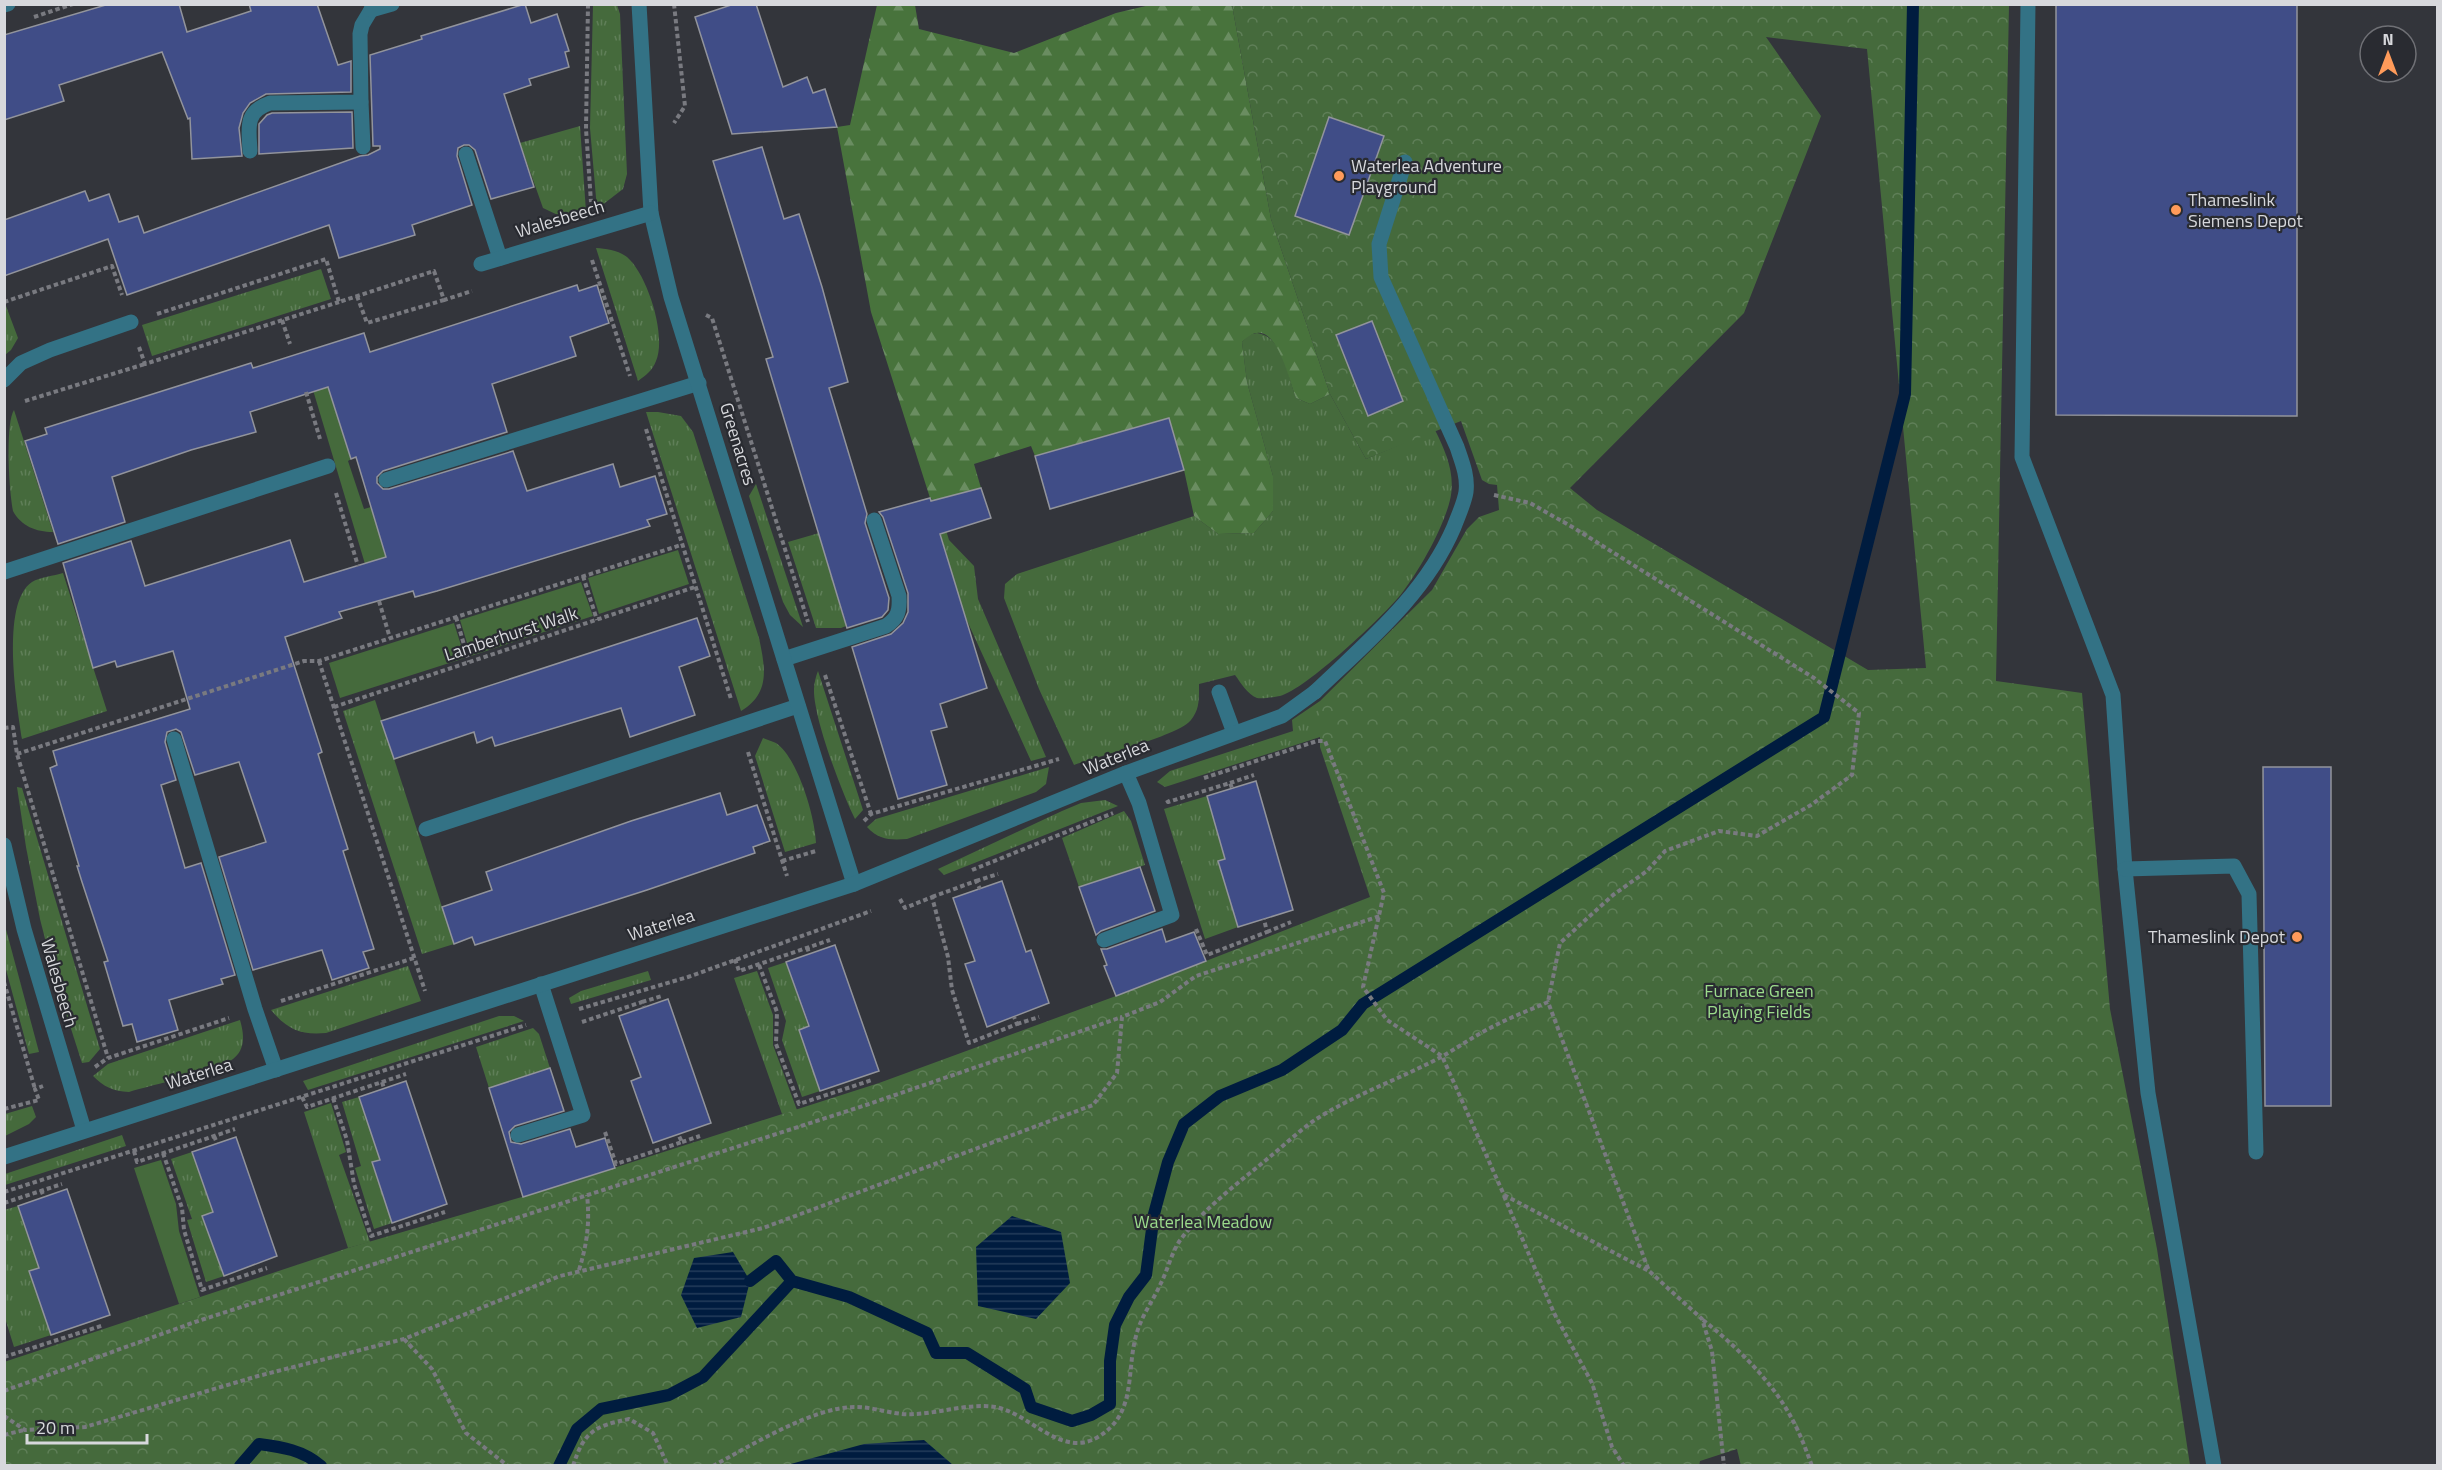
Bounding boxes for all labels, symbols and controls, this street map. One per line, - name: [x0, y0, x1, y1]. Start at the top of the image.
- north arrow: [2358, 24, 2418, 84]
- text: N: [2382, 27, 2394, 51]
- place label: Waterlea Adventure Playground: [1351, 152, 1502, 200]
- marker: Waterlea Adventure Playground: [1332, 169, 1346, 183]
- place label: Thameslink Siemens Depot: [2188, 186, 2304, 234]
- street label: Walesbeech: [512, 192, 608, 245]
- marker: Thameslink Siemens Depot: [2169, 203, 2183, 217]
- street label: Greenacres: [713, 399, 764, 489]
- street label: Lamberhurst Walk: [441, 599, 581, 668]
- street label: Waterlea: [1079, 731, 1153, 782]
- street label: Waterlea: [624, 901, 698, 948]
- place label: Thameslink Depot: [2148, 923, 2286, 950]
- marker: Thameslink Depot: [2290, 930, 2304, 944]
- street label: Walesbeech: [34, 935, 85, 1031]
- park label: Furnace Green Playing Fields: [1704, 977, 1814, 1025]
- street label: Waterlea: [162, 1051, 236, 1096]
- park label: Waterlea Meadow: [1134, 1208, 1272, 1235]
- scale bar: [27, 1407, 147, 1445]
- text: 20 m: [36, 1414, 75, 1441]

